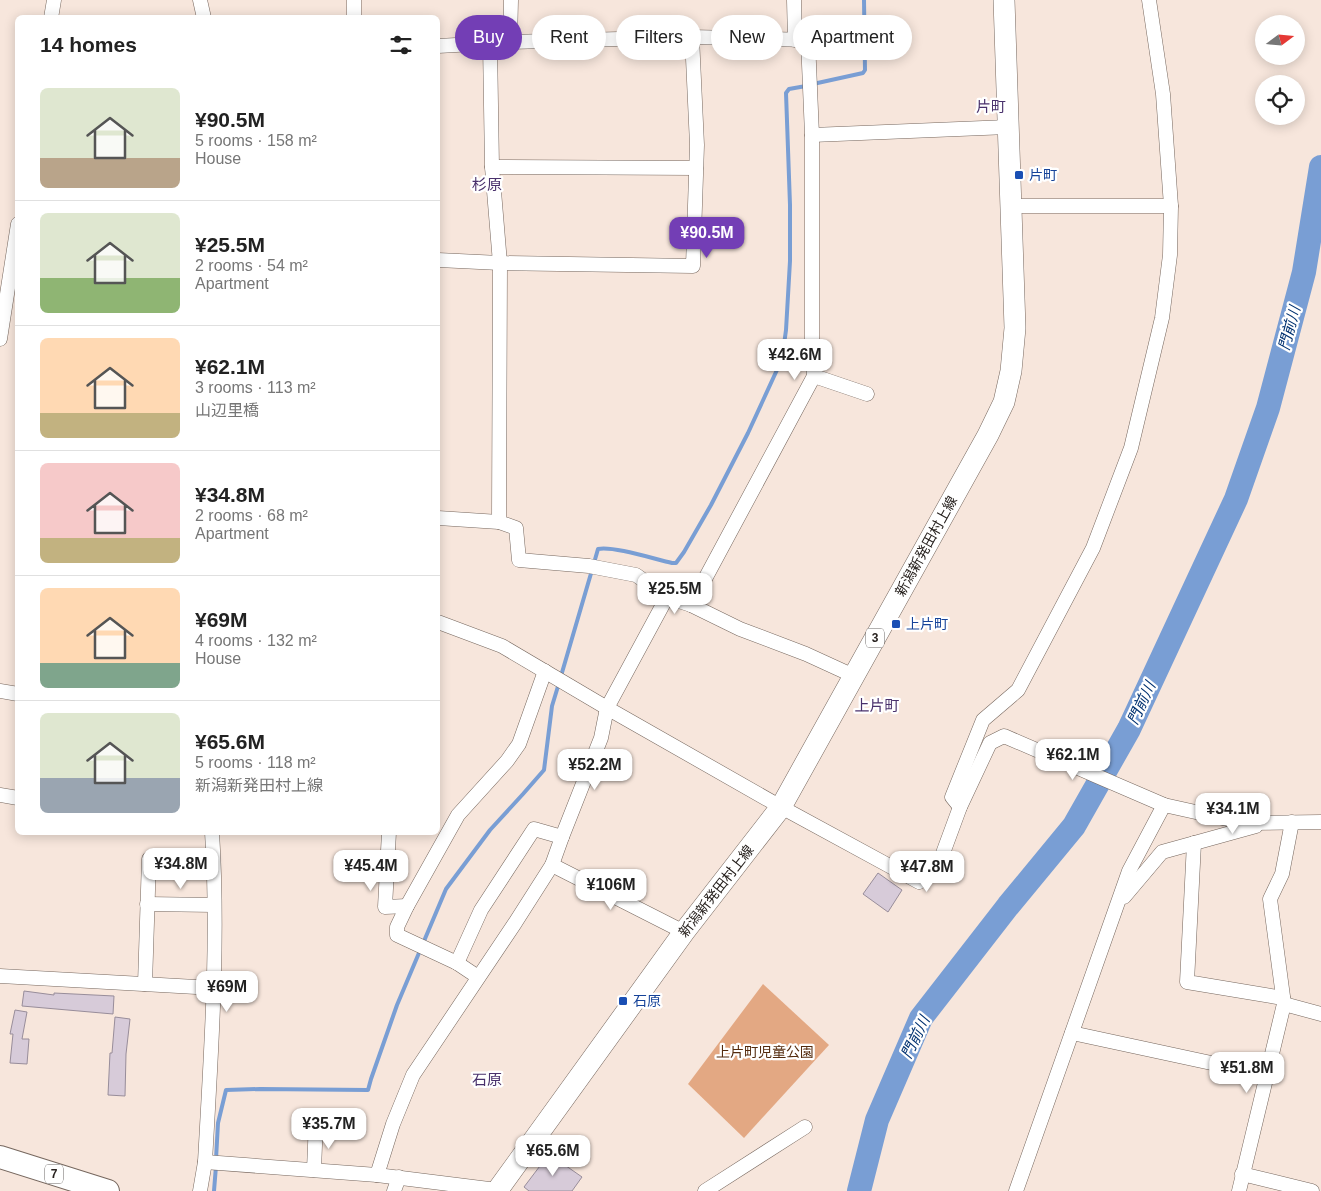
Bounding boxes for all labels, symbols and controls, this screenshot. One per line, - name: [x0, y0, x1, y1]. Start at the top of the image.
- chip: Buy: [455, 15, 522, 60]
- chip: Rent: [532, 15, 606, 60]
- chip: Filters: [616, 15, 701, 60]
- chip: New: [711, 15, 783, 60]
- chip: Apartment: [793, 15, 912, 60]
- north arrow: [1255, 15, 1305, 65]
- map controls: [1255, 15, 1305, 125]
- icon: filters: [387, 31, 415, 59]
- text: 14 homes: [40, 33, 137, 56]
- button: locate: [1255, 75, 1305, 125]
- district label: 片町: [976, 98, 1006, 115]
- icon: home: [80, 108, 140, 168]
- text: ¥90.5M: [195, 108, 265, 131]
- text: 5 rooms · 158 m²: [195, 132, 317, 149]
- text: House: [195, 150, 241, 167]
- place label: 片町: [1029, 167, 1057, 183]
- marker: 片町: [1013, 169, 1025, 181]
- district label: 杉原: [472, 176, 502, 193]
- pin: ¥90.5M: [666, 216, 748, 259]
- text: ¥90.5M: [680, 224, 734, 241]
- icon: home: [80, 233, 140, 293]
- text: ¥25.5M: [195, 233, 265, 256]
- text: 2 rooms · 54 m²: [195, 257, 308, 274]
- text: Apartment: [195, 275, 269, 292]
- water label: 門前川: [1275, 302, 1304, 352]
- pin: ¥42.6M: [754, 338, 836, 381]
- text: ¥42.6M: [768, 346, 822, 363]
- text: ¥62.1M: [195, 355, 265, 378]
- icon: home: [80, 358, 140, 418]
- text: 3 rooms · 113 m²: [195, 379, 316, 396]
- text: 山辺里橋: [195, 402, 259, 419]
- icon: home: [80, 483, 140, 543]
- text: ¥34.8M: [195, 483, 265, 506]
- street label: 新潟新発田村上線: [892, 493, 960, 599]
- text: 2 rooms · 68 m²: [195, 507, 308, 524]
- text: Apartment: [195, 525, 269, 542]
- pin: ¥25.5M: [634, 572, 716, 615]
- text: ¥25.5M: [648, 580, 702, 597]
- icon: home: [80, 608, 140, 668]
- text: ¥69M: [195, 608, 248, 631]
- place label: 上片町: [906, 616, 948, 632]
- marker: 上片町: [890, 618, 902, 630]
- road number: 3: [866, 628, 884, 648]
- text: 4 rooms · 132 m²: [195, 632, 317, 649]
- text: House: [195, 650, 241, 667]
- water label: 門前川: [1124, 677, 1159, 727]
- district label: 上片町: [854, 697, 900, 714]
- text: ¥65.6M: [195, 730, 265, 753]
- icon: home: [80, 733, 140, 793]
- pin: ¥62.1M: [1032, 738, 1114, 781]
- text: ¥62.1M: [1046, 746, 1100, 763]
- pin: ¥52.2M: [554, 748, 636, 791]
- text: 5 rooms · 118 m²: [195, 754, 316, 771]
- text: ¥52.2M: [568, 756, 622, 773]
- text: 新潟新発田村上線: [195, 777, 323, 794]
- pin: ¥34.1M: [1192, 792, 1274, 835]
- text: ¥34.1M: [1206, 800, 1260, 817]
- street label: 新潟新発田村上線: [675, 842, 757, 940]
- pin: ¥34.8M: [140, 848, 222, 890]
- pin: ¥45.4M: [330, 850, 412, 892]
- pin: ¥47.8M: [886, 850, 968, 893]
- text: ¥34.8M: [154, 855, 208, 872]
- text: ¥45.4M: [344, 857, 398, 874]
- text: ¥47.8M: [900, 858, 954, 875]
- pin: ¥106M: [576, 868, 646, 911]
- text: ¥106M: [587, 876, 635, 893]
- pin: ¥69M: [197, 970, 257, 1013]
- text: ¥69M: [207, 978, 247, 995]
- place label: 石原: [633, 993, 661, 1009]
- marker: 石原: [617, 995, 629, 1007]
- water label: 門前川: [897, 1011, 933, 1061]
- park label: 上片町児童公園: [716, 1044, 814, 1060]
- pin: ¥51.8M: [1206, 1052, 1288, 1094]
- text: ¥51.8M: [1220, 1059, 1274, 1076]
- district label: 石原: [472, 1071, 502, 1088]
- pin: ¥35.7M: [288, 1108, 370, 1150]
- text: ¥35.7M: [302, 1115, 356, 1132]
- pin: ¥65.6M: [512, 1134, 594, 1177]
- text: ¥65.6M: [526, 1142, 580, 1159]
- road number: 7: [45, 1164, 63, 1184]

